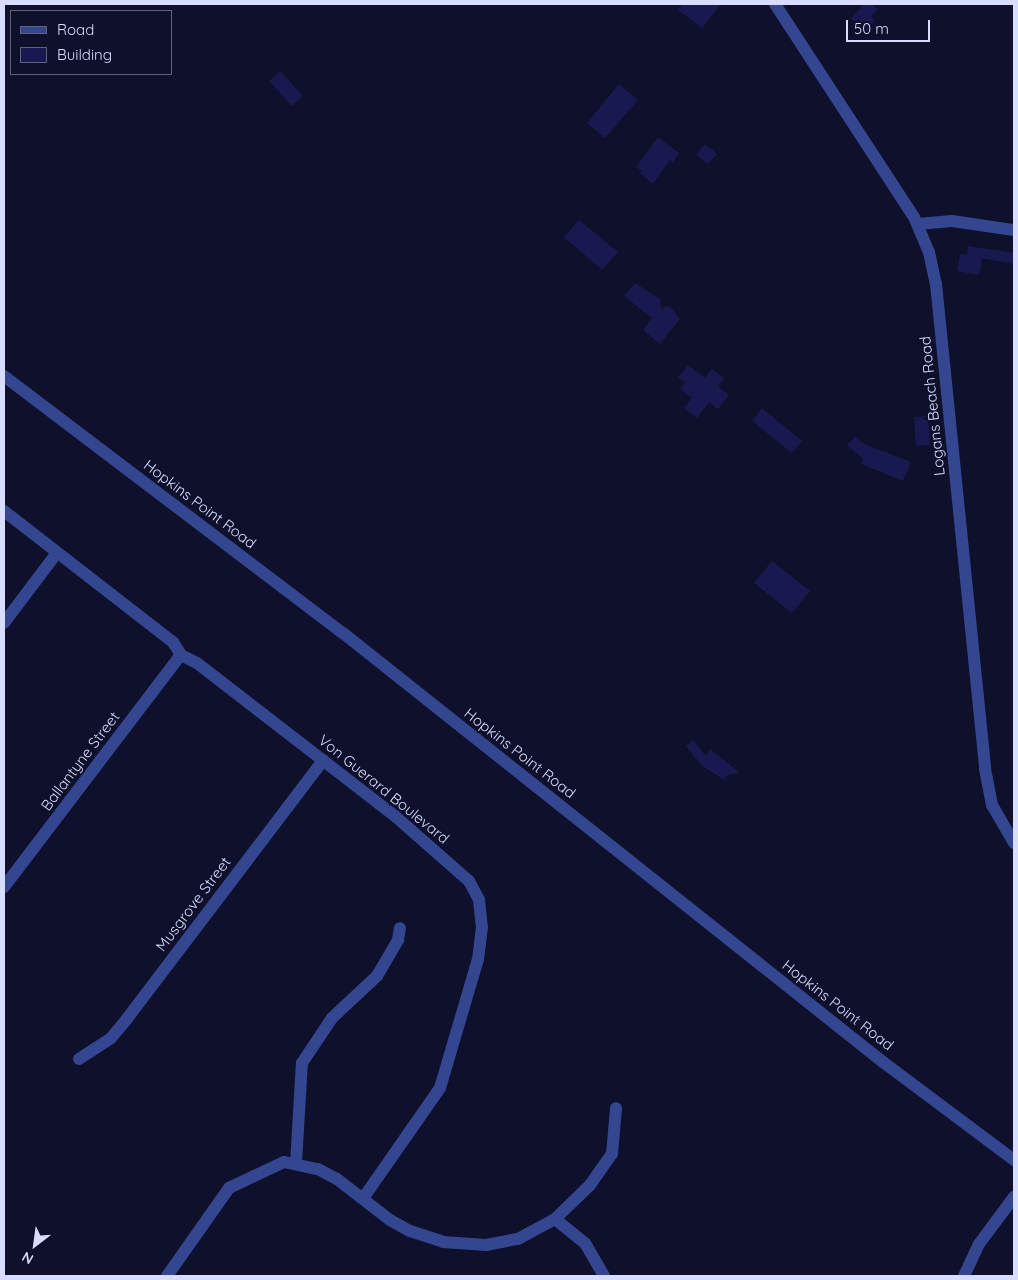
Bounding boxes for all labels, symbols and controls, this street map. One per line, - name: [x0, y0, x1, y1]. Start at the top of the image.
- legend: [10, 10, 172, 75]
- scale bar: [848, 10, 932, 42]
- text: 50 m: [854, 19, 889, 38]
- text: Road: [57, 20, 94, 39]
- text: Building: [57, 45, 112, 64]
- street label: Logans Beach Road: [916, 335, 948, 477]
- street label: Hopkins Point Road: [140, 456, 260, 552]
- street label: Hopkins Point Road: [461, 704, 579, 802]
- street label: Ballantyne Street: [37, 708, 123, 814]
- street label: Von Guerard Boulevard: [315, 731, 453, 847]
- street label: Musgrove Street: [152, 853, 234, 955]
- street label: Hopkins Point Road: [779, 956, 897, 1054]
- north arrow: [10, 1220, 60, 1270]
- text: N: [19, 1248, 36, 1268]

